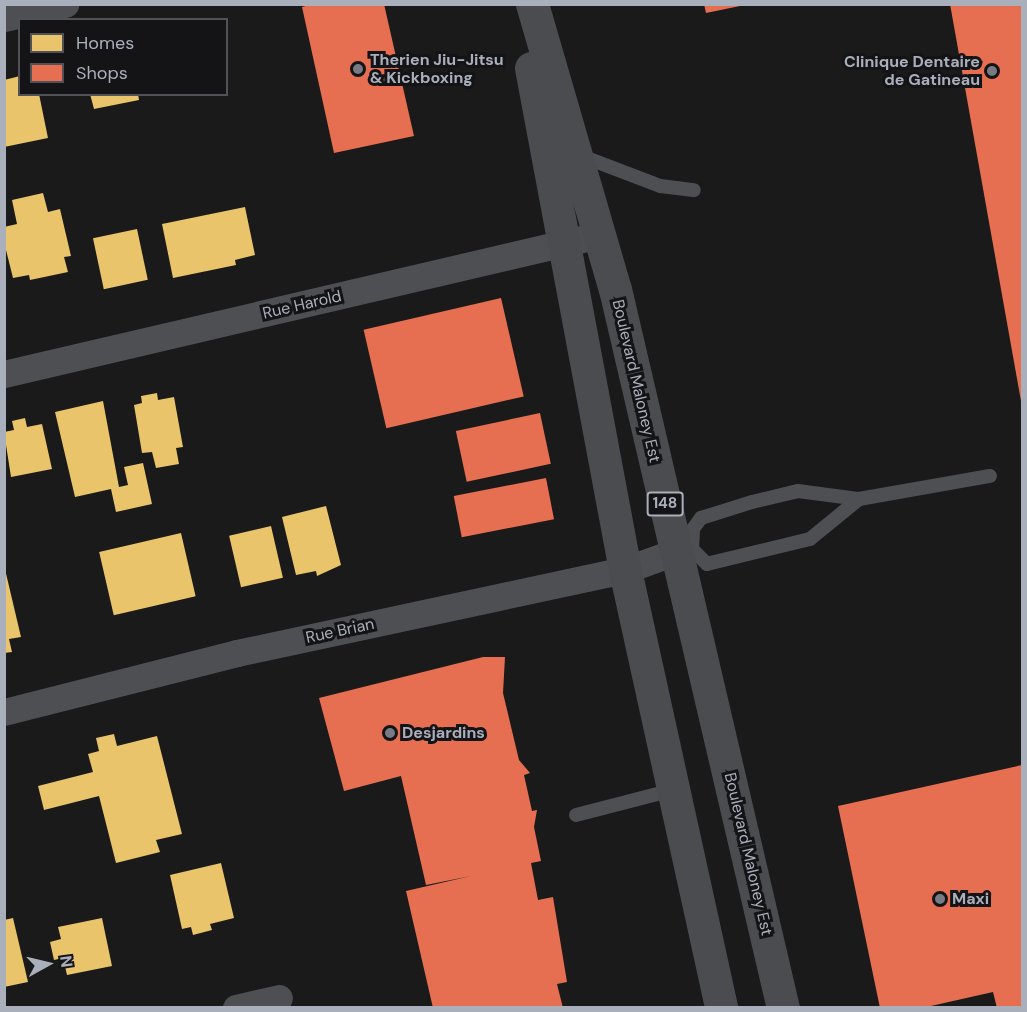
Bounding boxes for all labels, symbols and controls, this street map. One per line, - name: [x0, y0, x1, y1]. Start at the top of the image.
- legend: [18, 18, 228, 96]
- text: Homes: [76, 31, 134, 55]
- place label: Therien Jiu-Jitsu & Kickboxing: [370, 50, 504, 88]
- place label: Clinique Dentaire de Gatineau: [844, 52, 980, 90]
- text: Shops: [76, 61, 128, 85]
- marker: Therien Jiu-Jitsu & Kickboxing: [351, 62, 365, 76]
- marker: Clinique Dentaire de Gatineau: [985, 64, 999, 78]
- street label: Rue Harold: [261, 287, 343, 323]
- street label: Boulevard Maloney Est: [608, 298, 664, 464]
- road number: 148: [646, 492, 684, 516]
- street label: Rue Brian: [304, 614, 376, 648]
- place label: Desjardins: [402, 723, 485, 743]
- marker: Desjardins: [383, 726, 397, 740]
- street label: Boulevard Maloney Est: [720, 771, 776, 937]
- place label: Maxi: [952, 889, 989, 909]
- marker: Maxi: [933, 892, 947, 906]
- north arrow: [18, 934, 78, 994]
- text: N: [55, 954, 78, 969]

